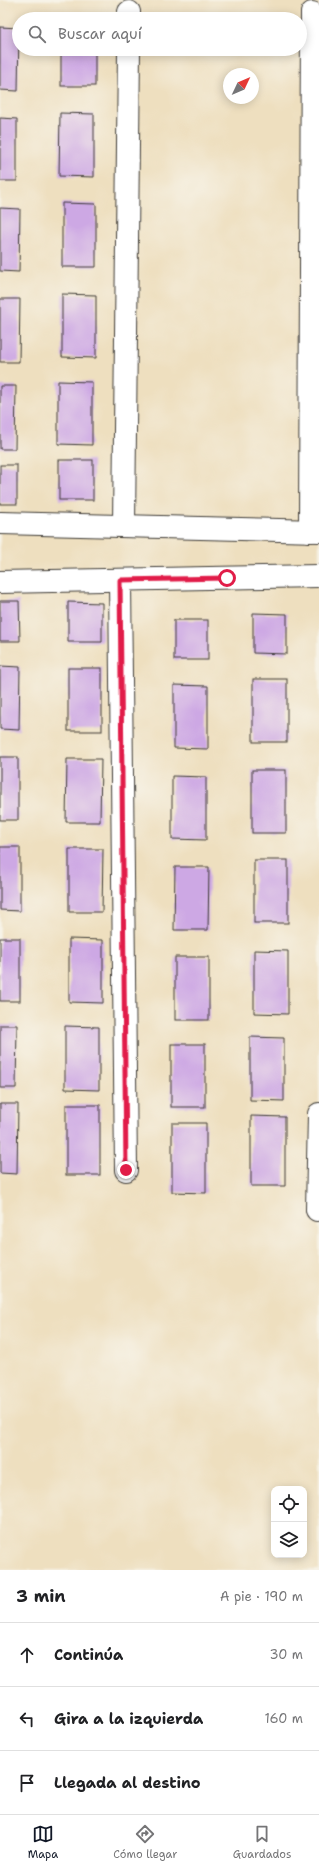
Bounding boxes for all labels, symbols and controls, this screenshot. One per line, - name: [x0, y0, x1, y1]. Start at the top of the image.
- search box: [12, 12, 307, 56]
- icon: search: [26, 23, 48, 45]
- text: Buscar aquí: [58, 24, 142, 44]
- north arrow: [223, 68, 259, 104]
- route start: [218, 569, 236, 587]
- route end: [117, 1161, 135, 1179]
- map controls: [271, 1486, 307, 1558]
- button: locate: [271, 1486, 307, 1522]
- button: layers: [271, 1522, 307, 1558]
- text: 3 min: [16, 1585, 66, 1607]
- text: A pie · 190 m: [220, 1588, 303, 1605]
- icon: ahead: [16, 1644, 38, 1666]
- text: Continúa: [54, 1645, 123, 1665]
- text: 30 m: [269, 1646, 303, 1663]
- icon: left: [16, 1708, 38, 1730]
- text: Gira a la izquierda: [54, 1709, 203, 1729]
- text: 160 m: [265, 1710, 303, 1727]
- icon: arrive: [16, 1772, 38, 1794]
- text: Llegada al destino: [54, 1773, 201, 1793]
- tab: Mapa: [28, 1823, 58, 1862]
- tab: Cómo llegar: [113, 1823, 177, 1862]
- tab: Guardados: [233, 1823, 291, 1862]

